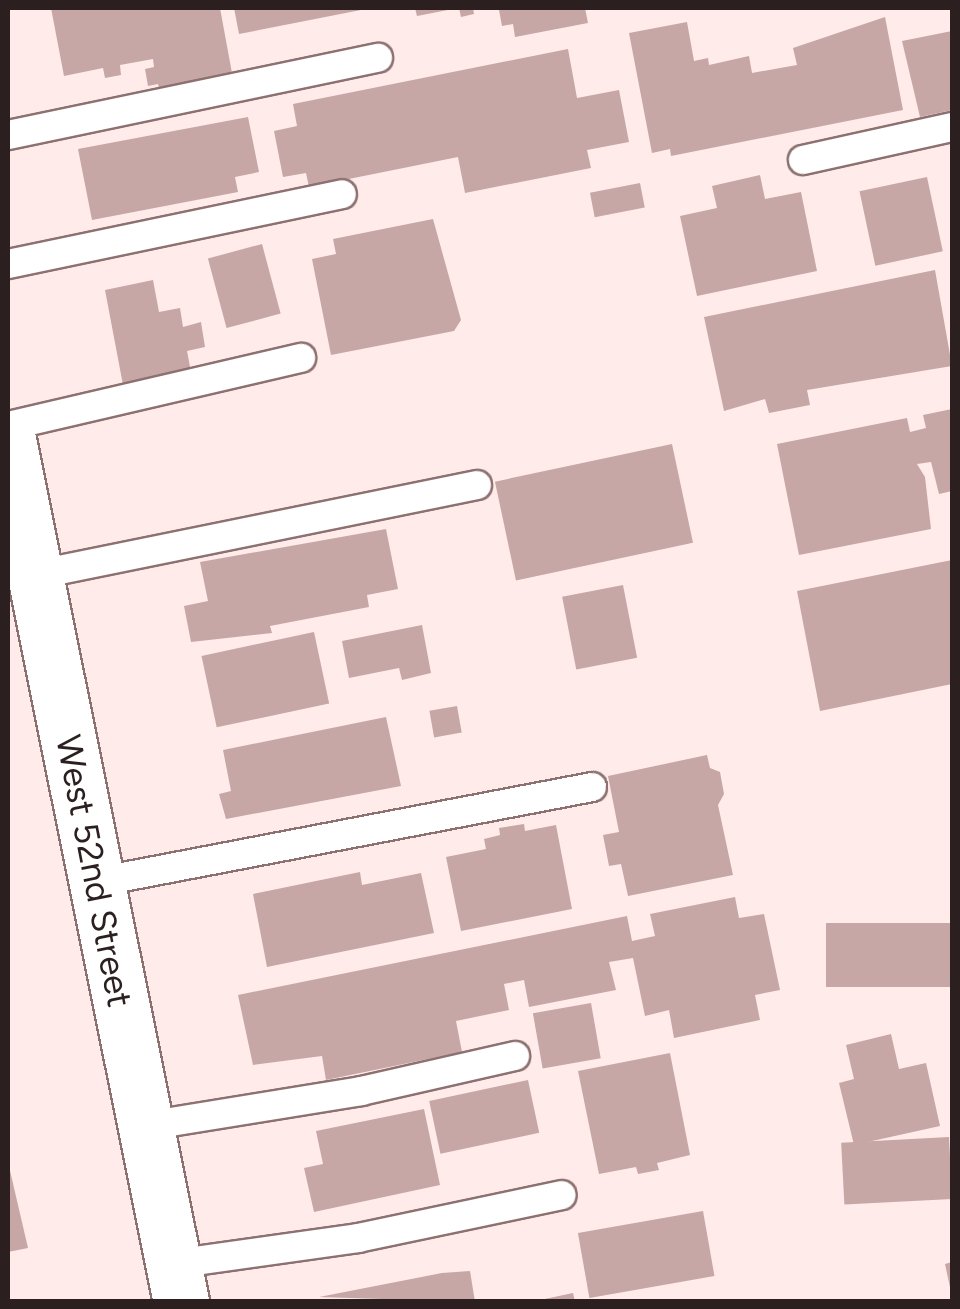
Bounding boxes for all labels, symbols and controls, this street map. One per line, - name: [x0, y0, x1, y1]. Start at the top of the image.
- street label: West 52nd Street: [47, 732, 141, 1010]

